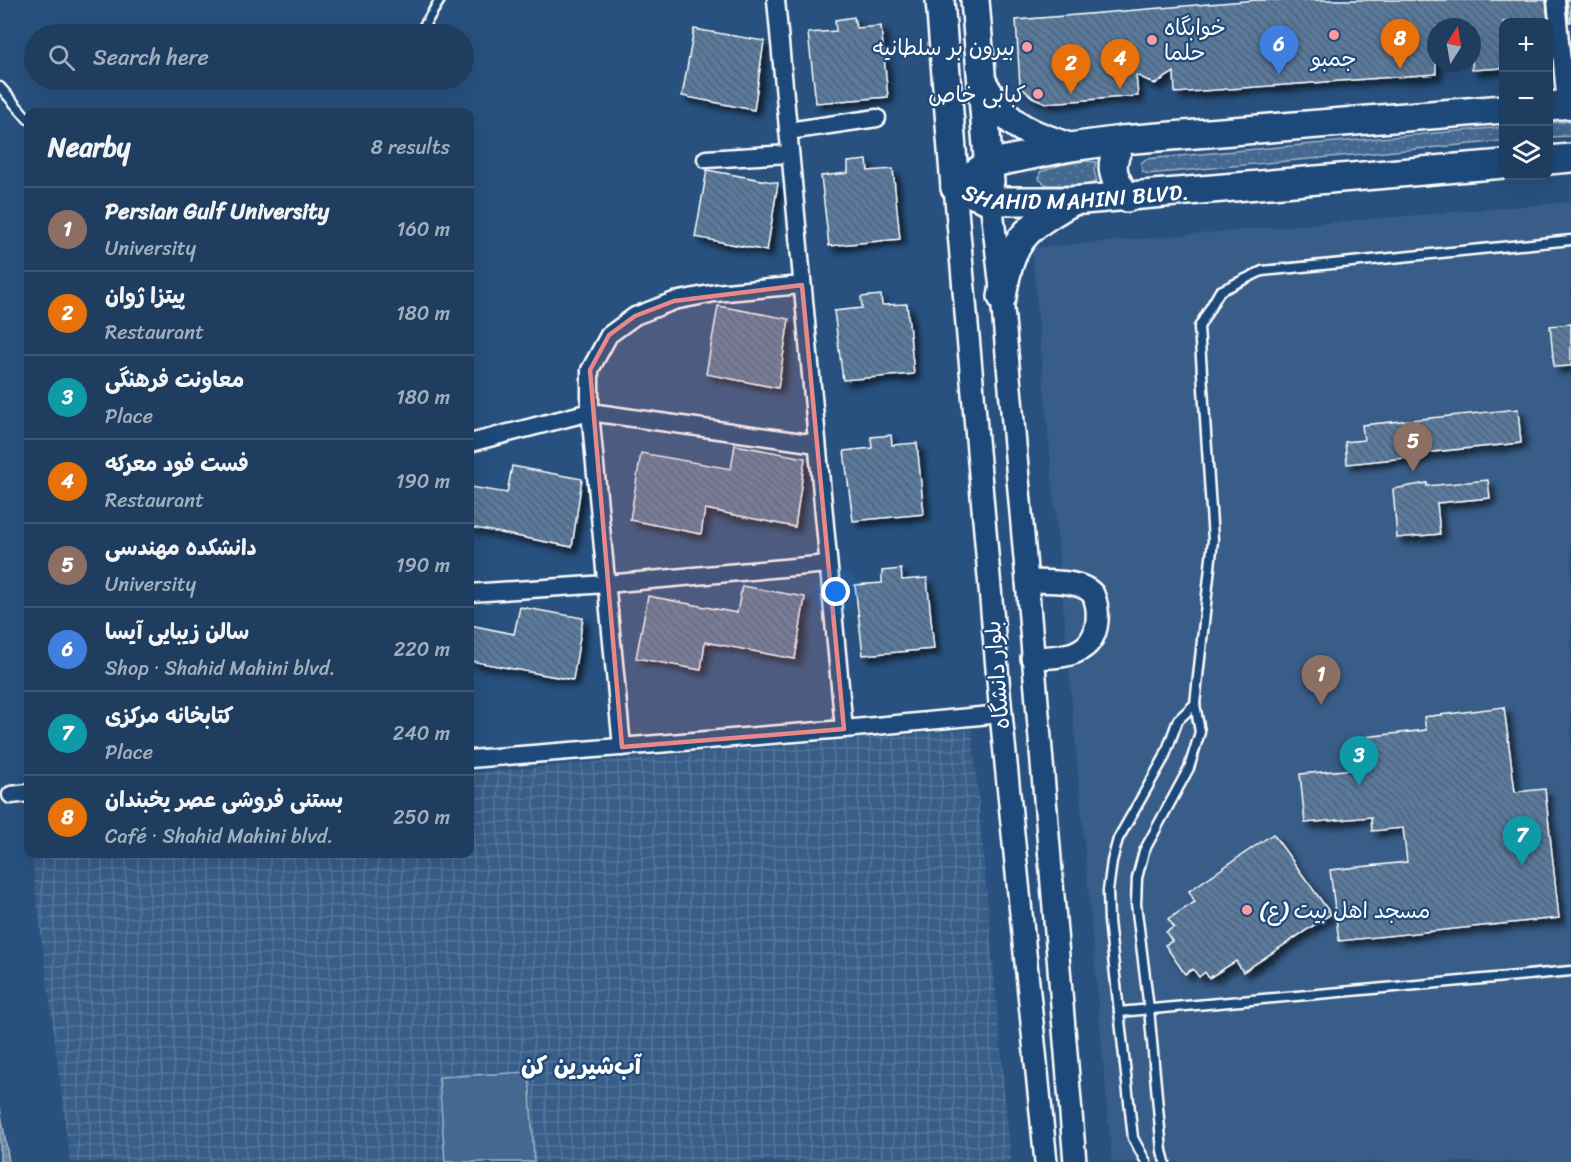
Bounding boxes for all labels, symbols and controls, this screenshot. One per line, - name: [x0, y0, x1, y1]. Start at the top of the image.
- place label: خوابگاه حلما: [1164, 8, 1226, 72]
- north arrow: [1427, 18, 1481, 72]
- map controls: [1499, 18, 1553, 180]
- button: +: [1499, 18, 1553, 72]
- pin: 8: [1380, 20, 1420, 69]
- search box: [24, 24, 474, 90]
- pin: 6: [1260, 26, 1298, 75]
- place label: بیرون بر سلطانیه: [873, 28, 1015, 67]
- marker: جمبو: [1327, 28, 1341, 42]
- marker: خوابگاه حلما: [1145, 33, 1159, 47]
- text: Search here: [93, 38, 209, 77]
- place label: جمبو: [1309, 39, 1357, 78]
- marker: بیرون بر سلطانیه: [1020, 40, 1034, 54]
- pin: 4: [1100, 40, 1140, 89]
- icon: search: [45, 41, 78, 74]
- pin: 2: [1052, 44, 1090, 94]
- button: −: [1499, 72, 1553, 126]
- place label: کبابی خاص: [928, 75, 1026, 114]
- marker: کبابی خاص: [1031, 87, 1045, 101]
- text: Nearby: [48, 124, 130, 170]
- button: layers: [1499, 126, 1553, 180]
- text: 8 results: [371, 130, 450, 165]
- street label: SHAHID MAHINI BLVD.: [957, 172, 1190, 221]
- text: Persian Gulf University: [105, 192, 329, 231]
- text: 1: [63, 212, 72, 247]
- text: 160 m: [397, 212, 450, 247]
- text: University: [105, 231, 196, 266]
- text: پیتزا ژوان: [105, 276, 185, 315]
- text: 2: [62, 296, 73, 331]
- text: 180 m: [396, 296, 450, 331]
- text: Restaurant: [105, 315, 204, 350]
- text: معاونت فرهنگی: [105, 360, 244, 399]
- text: 3: [62, 380, 73, 415]
- text: 180 m: [396, 380, 450, 415]
- text: Place: [105, 399, 153, 434]
- pin: 5: [1394, 422, 1432, 472]
- text: فست فود معرکه: [105, 444, 249, 483]
- text: 4: [61, 464, 74, 499]
- text: 190 m: [396, 464, 450, 499]
- text: Restaurant: [105, 483, 204, 518]
- text: دانشکده مهندسی: [105, 528, 257, 567]
- text: 5: [61, 548, 74, 583]
- text: 190 m: [396, 548, 450, 583]
- text: University: [105, 567, 196, 602]
- your location: [821, 577, 850, 606]
- text: سالن زیبایی آیسا: [105, 612, 249, 651]
- street label: بلوار دانشگاه: [973, 619, 1021, 731]
- text: 6: [62, 632, 73, 667]
- text: 220 m: [394, 632, 450, 667]
- text: Shop · Shahid Mahini blvd.: [105, 651, 335, 686]
- pin: 1: [1302, 656, 1340, 705]
- text: کتابخانه مرکزی: [105, 696, 234, 735]
- text: 7: [62, 716, 73, 751]
- text: 240 m: [393, 716, 450, 751]
- text: Place: [105, 735, 153, 770]
- pin: 3: [1340, 736, 1378, 786]
- text: بستنی فروشی عصر یخبندان: [105, 780, 343, 819]
- text: 8: [61, 800, 74, 835]
- text: 250 m: [393, 800, 450, 835]
- pin: 7: [1502, 816, 1541, 866]
- text: Café · Shahid Mahini blvd.: [105, 819, 333, 854]
- place label: مسجد اهل بیت (ع): [1259, 891, 1430, 930]
- marker: مسجد اهل بیت (ع): [1240, 903, 1254, 917]
- district label: آب‌شیرین کن: [521, 1045, 643, 1087]

